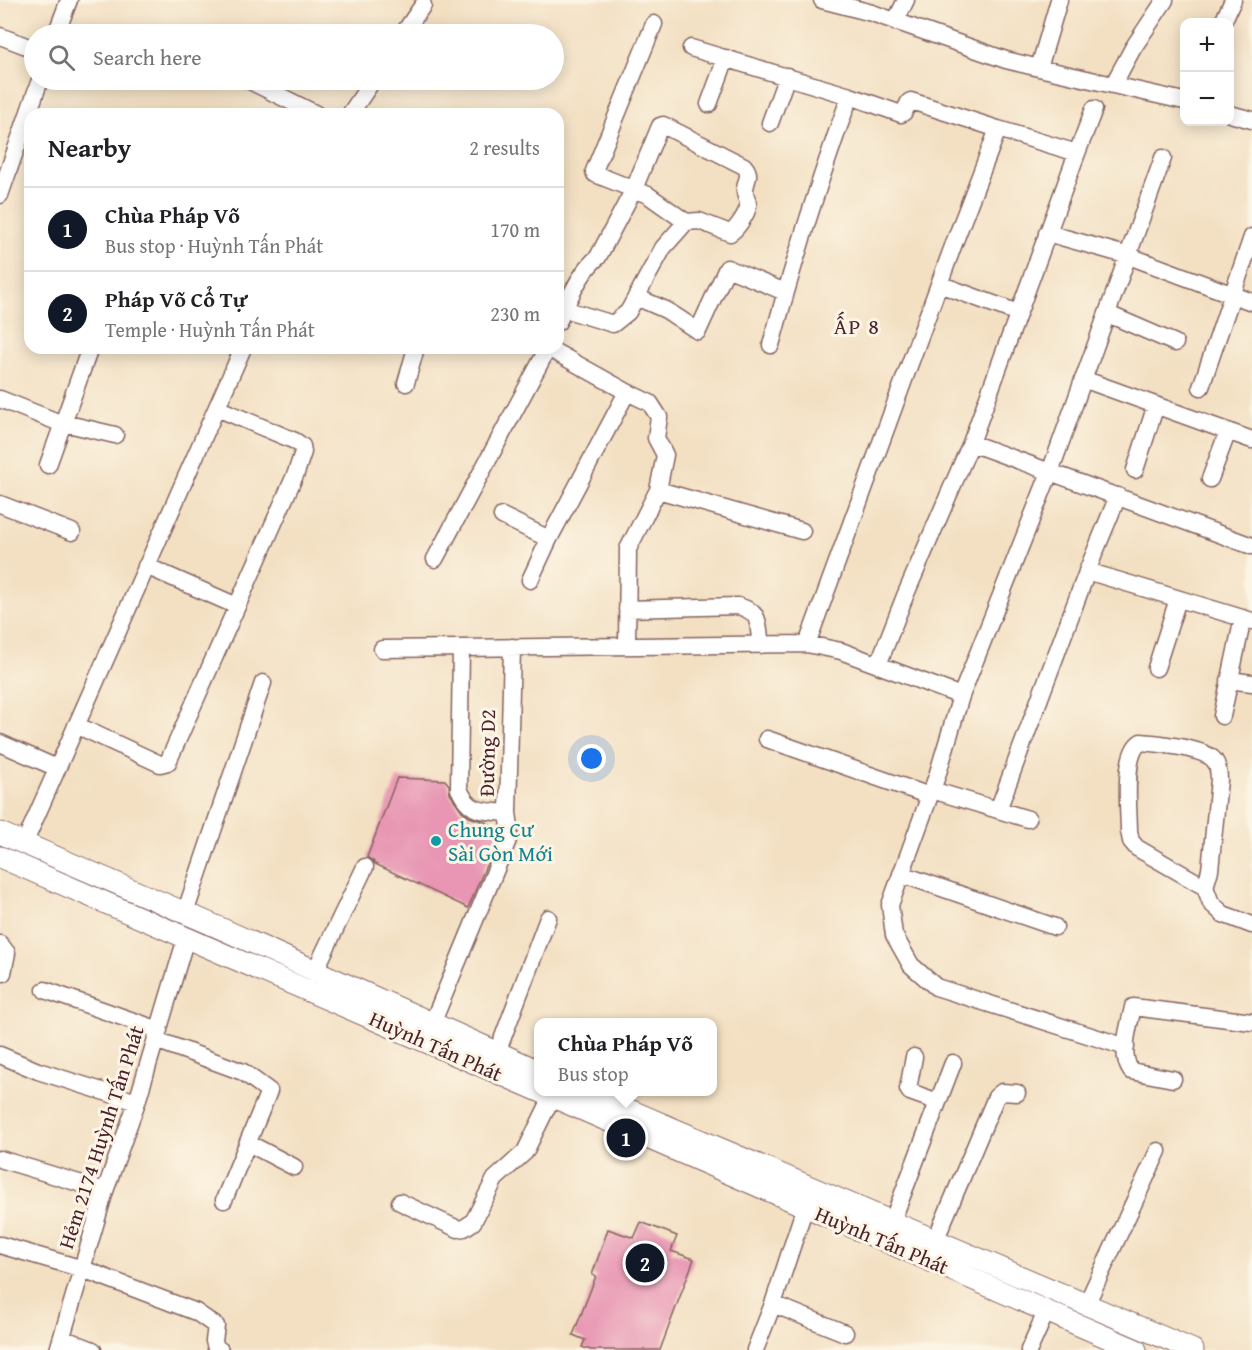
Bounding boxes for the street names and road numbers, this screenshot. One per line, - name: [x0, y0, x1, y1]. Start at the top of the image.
- street label: Đường D2: [471, 709, 503, 797]
- street label: Huỳnh Tấn Phát: [365, 1003, 508, 1089]
- street label: Hẻm 2174 Huỳnh Tấn Phát: [50, 1021, 152, 1253]
- street label: Huỳnh Tấn Phát: [810, 1198, 954, 1282]

